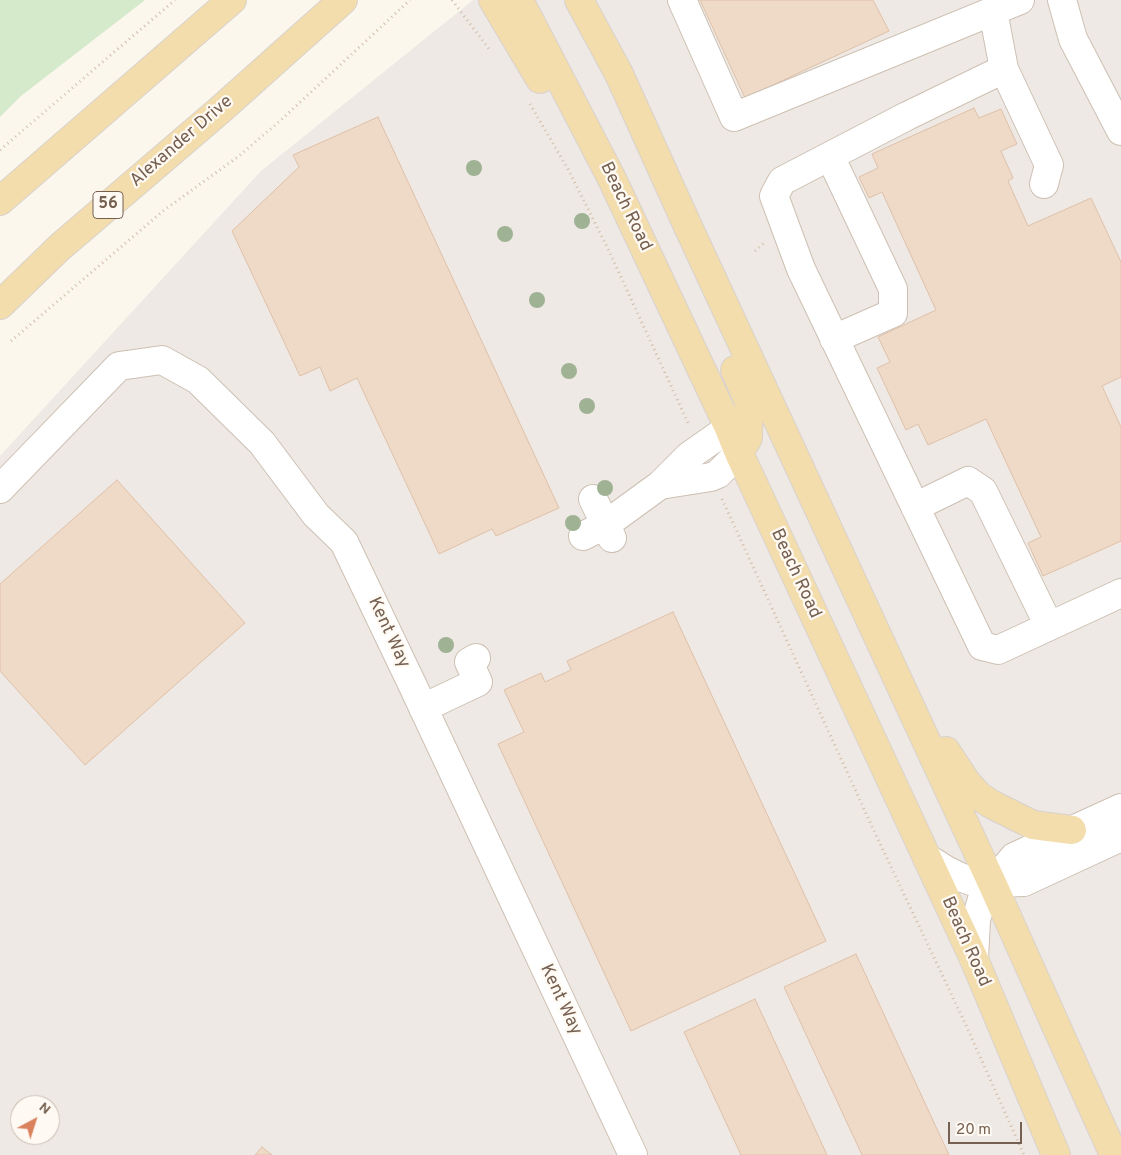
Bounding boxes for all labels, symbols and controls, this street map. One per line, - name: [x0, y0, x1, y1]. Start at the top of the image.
- street label: Alexander Drive: [126, 92, 238, 192]
- street label: Beach Road: [594, 159, 656, 255]
- road number: 56: [93, 192, 123, 218]
- street label: Beach Road: [765, 526, 825, 622]
- street label: Kent Way: [362, 594, 414, 672]
- street label: Beach Road: [936, 894, 994, 990]
- street label: Kent Way: [534, 961, 586, 1039]
- north arrow: [10, 1095, 60, 1145]
- text: N: [35, 1099, 54, 1119]
- scale bar: [951, 1112, 1025, 1144]
- text: 20 m: [956, 1121, 991, 1140]

